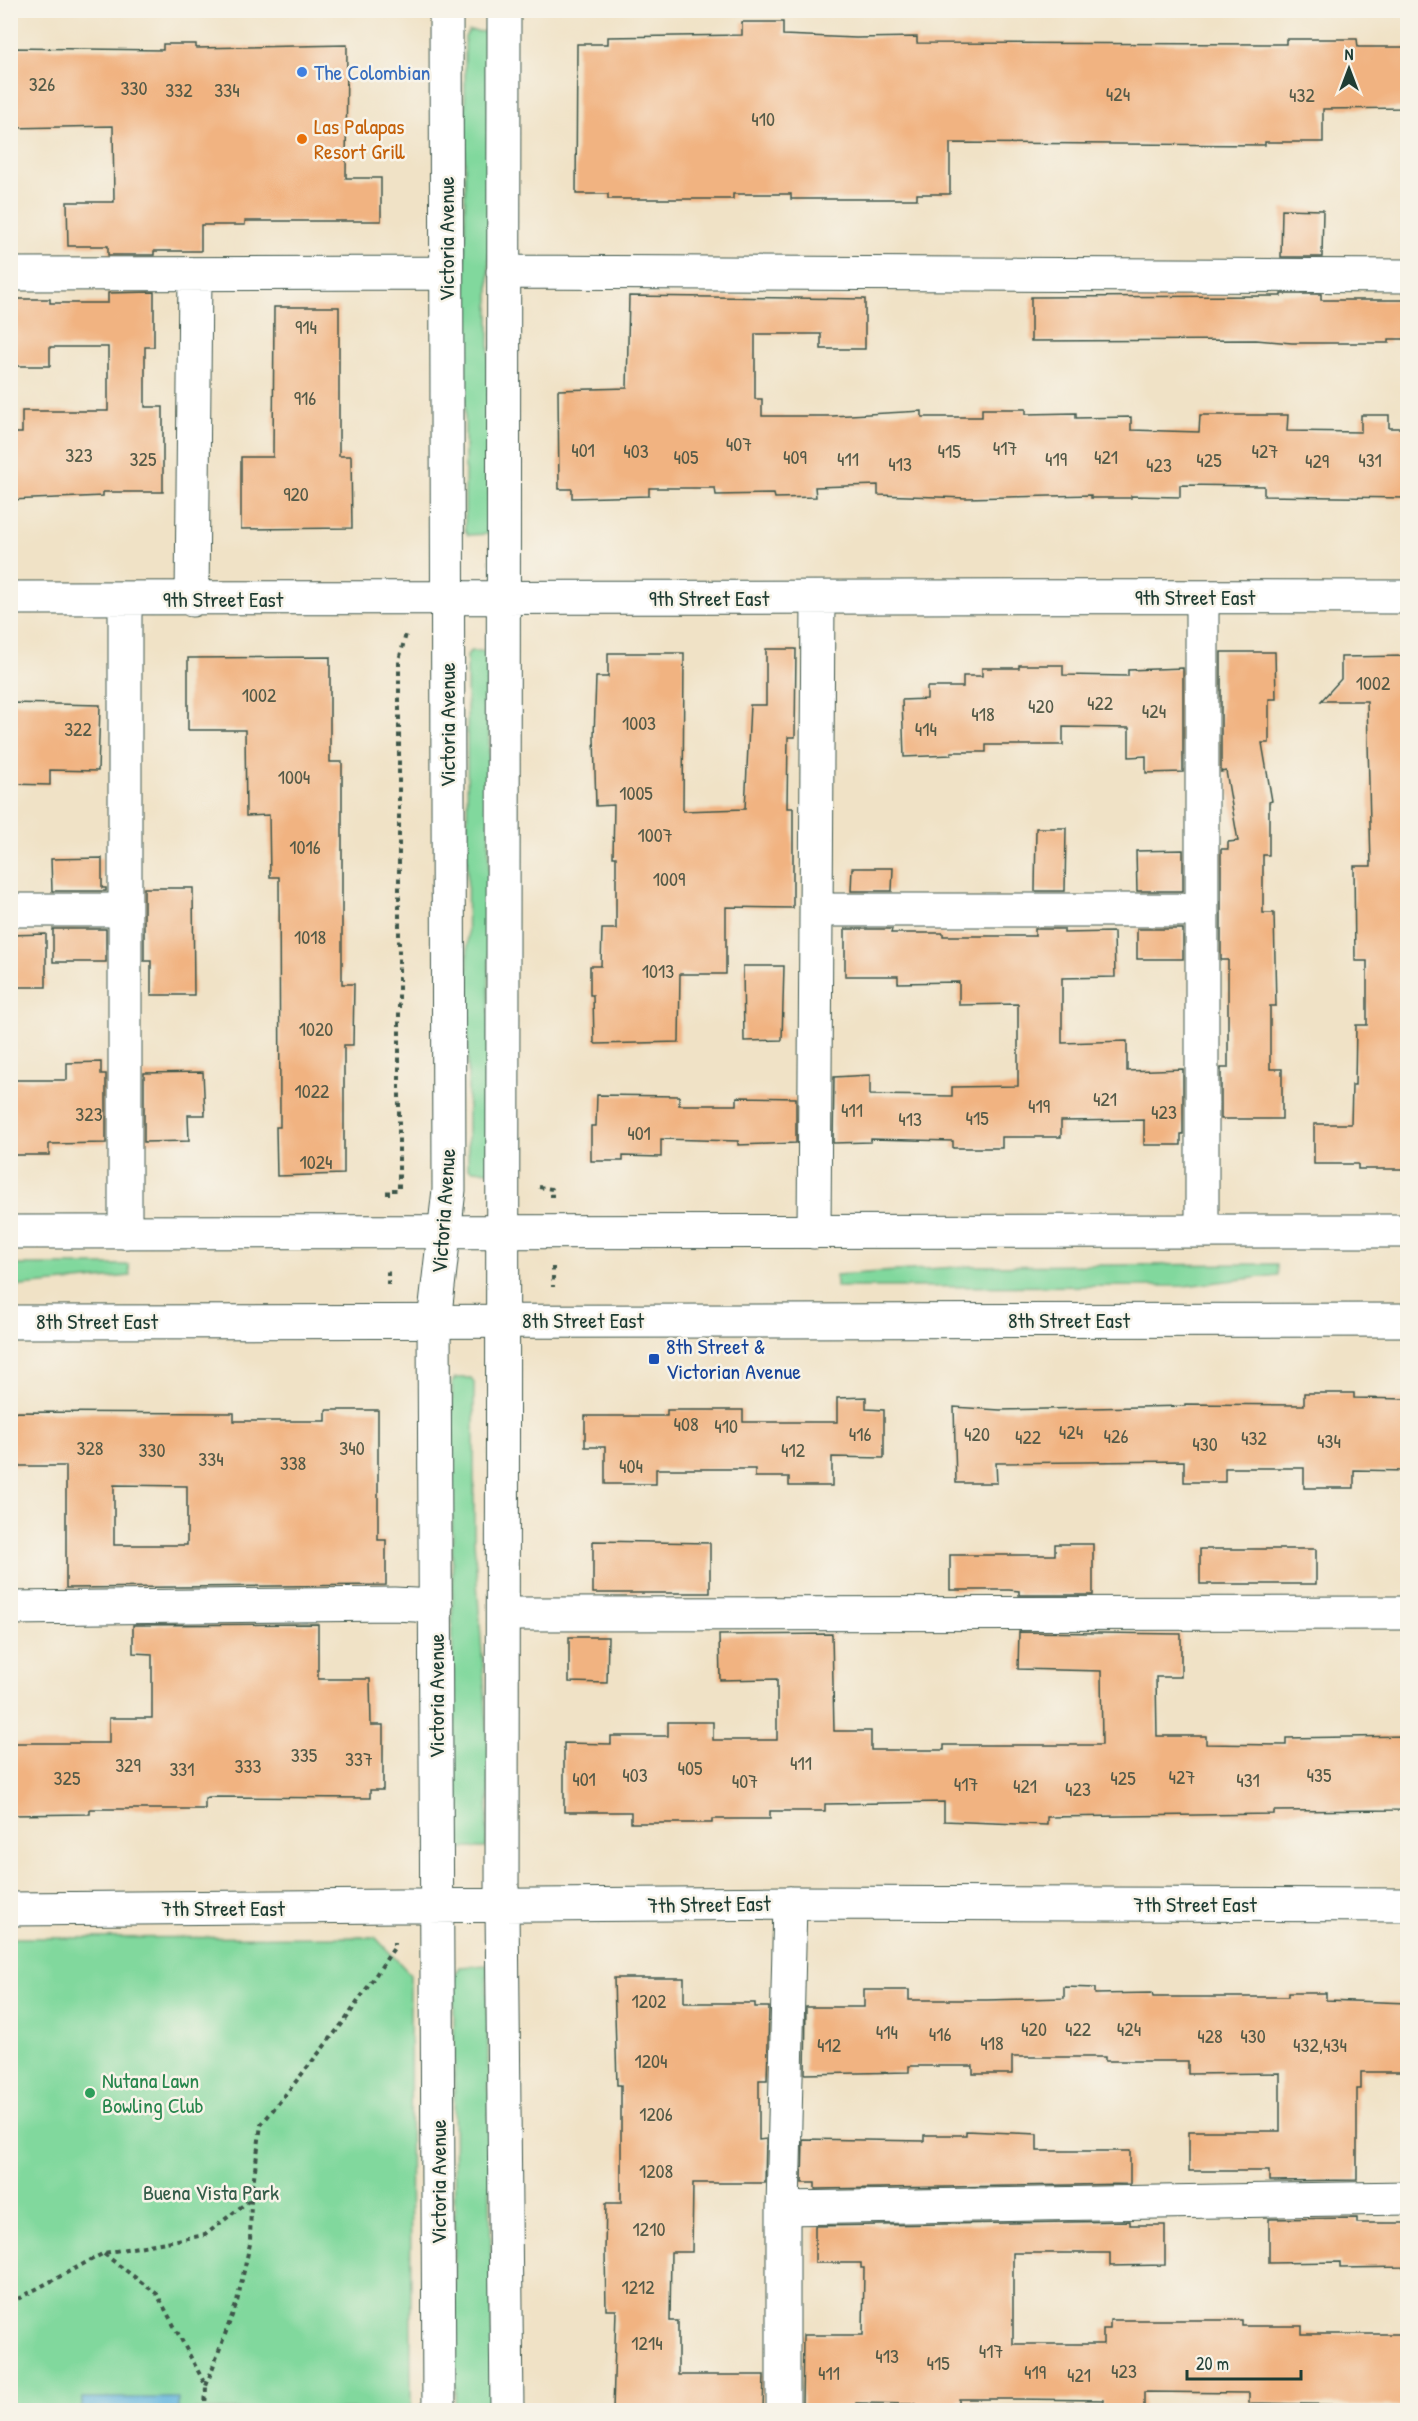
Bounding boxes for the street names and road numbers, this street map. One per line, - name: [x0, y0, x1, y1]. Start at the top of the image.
- street label: Victoria Avenue: [431, 176, 461, 302]
- street label: 9th Street East: [1135, 582, 1256, 612]
- street label: 9th Street East: [649, 583, 770, 613]
- street label: 9th Street East: [163, 584, 284, 614]
- street label: Victoria Avenue: [432, 662, 462, 788]
- street label: Victoria Avenue: [424, 1147, 462, 1274]
- street label: 8th Street East: [522, 1305, 644, 1335]
- street label: 8th Street East: [1008, 1305, 1130, 1335]
- street label: 8th Street East: [36, 1306, 158, 1336]
- street label: Victoria Avenue: [421, 1633, 451, 1759]
- street label: 7th Street East: [647, 1888, 771, 1920]
- street label: 7th Street East: [1133, 1889, 1257, 1919]
- street label: 7th Street East: [161, 1893, 285, 1923]
- street label: Victoria Avenue: [423, 2119, 453, 2245]

